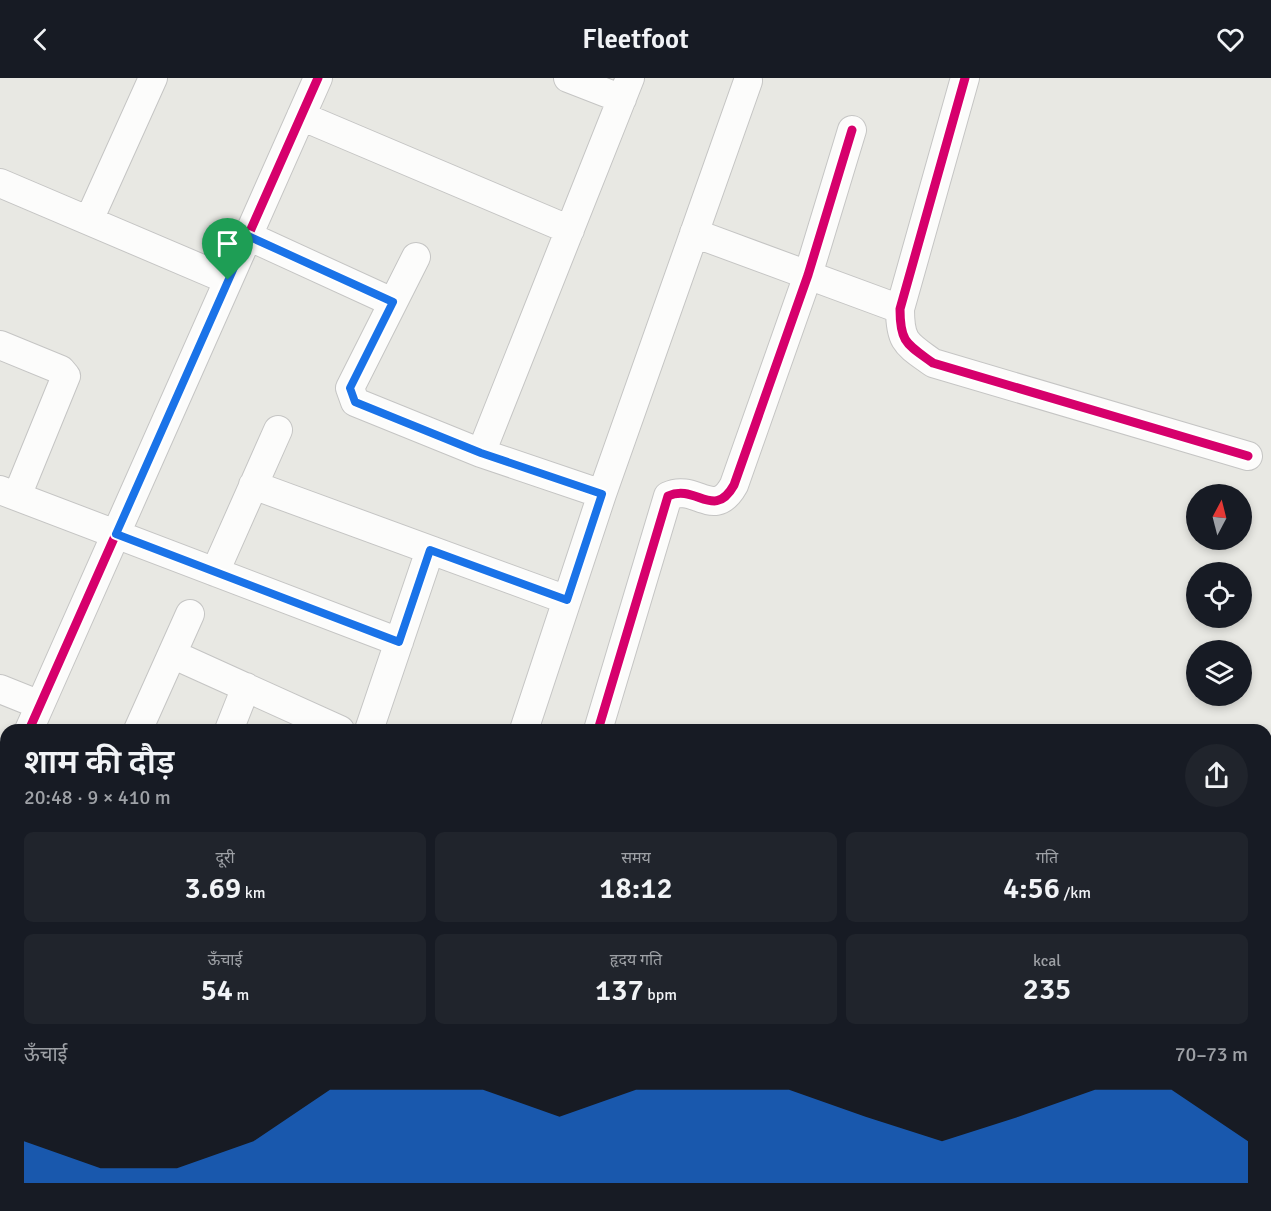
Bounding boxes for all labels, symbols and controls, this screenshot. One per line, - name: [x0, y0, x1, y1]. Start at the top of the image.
- icon: back: [24, 23, 57, 56]
- text: Fleetfoot: [582, 23, 689, 56]
- icon: heart: [1214, 23, 1247, 56]
- pin: [202, 218, 253, 280]
- icon: arrive: [211, 227, 244, 260]
- north arrow: [1186, 484, 1252, 550]
- map controls: [1186, 484, 1252, 706]
- button: locate: [1186, 562, 1252, 628]
- button: layers: [1186, 640, 1252, 706]
- text: शाम की दौड़: [24, 742, 174, 783]
- button: share: [1185, 744, 1248, 807]
- text: 20:48 · 9 × 410 m: [24, 785, 171, 810]
- text: दूरी: [215, 848, 235, 868]
- text: समय: [621, 848, 651, 868]
- text: गति: [1036, 848, 1058, 868]
- text: 3.69: [184, 870, 241, 907]
- text: 18:12: [599, 870, 673, 907]
- text: 4:56: [1003, 870, 1060, 907]
- text: km: [241, 883, 266, 903]
- text: /km: [1060, 883, 1091, 903]
- text: ऊँचाई: [208, 950, 242, 970]
- text: हृदय गति: [610, 950, 662, 970]
- text: kcal: [1033, 951, 1061, 971]
- text: 235: [1023, 971, 1071, 1008]
- text: 54: [201, 972, 233, 1009]
- text: 137: [595, 972, 644, 1009]
- text: m: [233, 985, 249, 1005]
- text: bpm: [644, 985, 677, 1005]
- text: ऊँचाई: [24, 1042, 67, 1067]
- text: 70–73 m: [1175, 1042, 1248, 1067]

